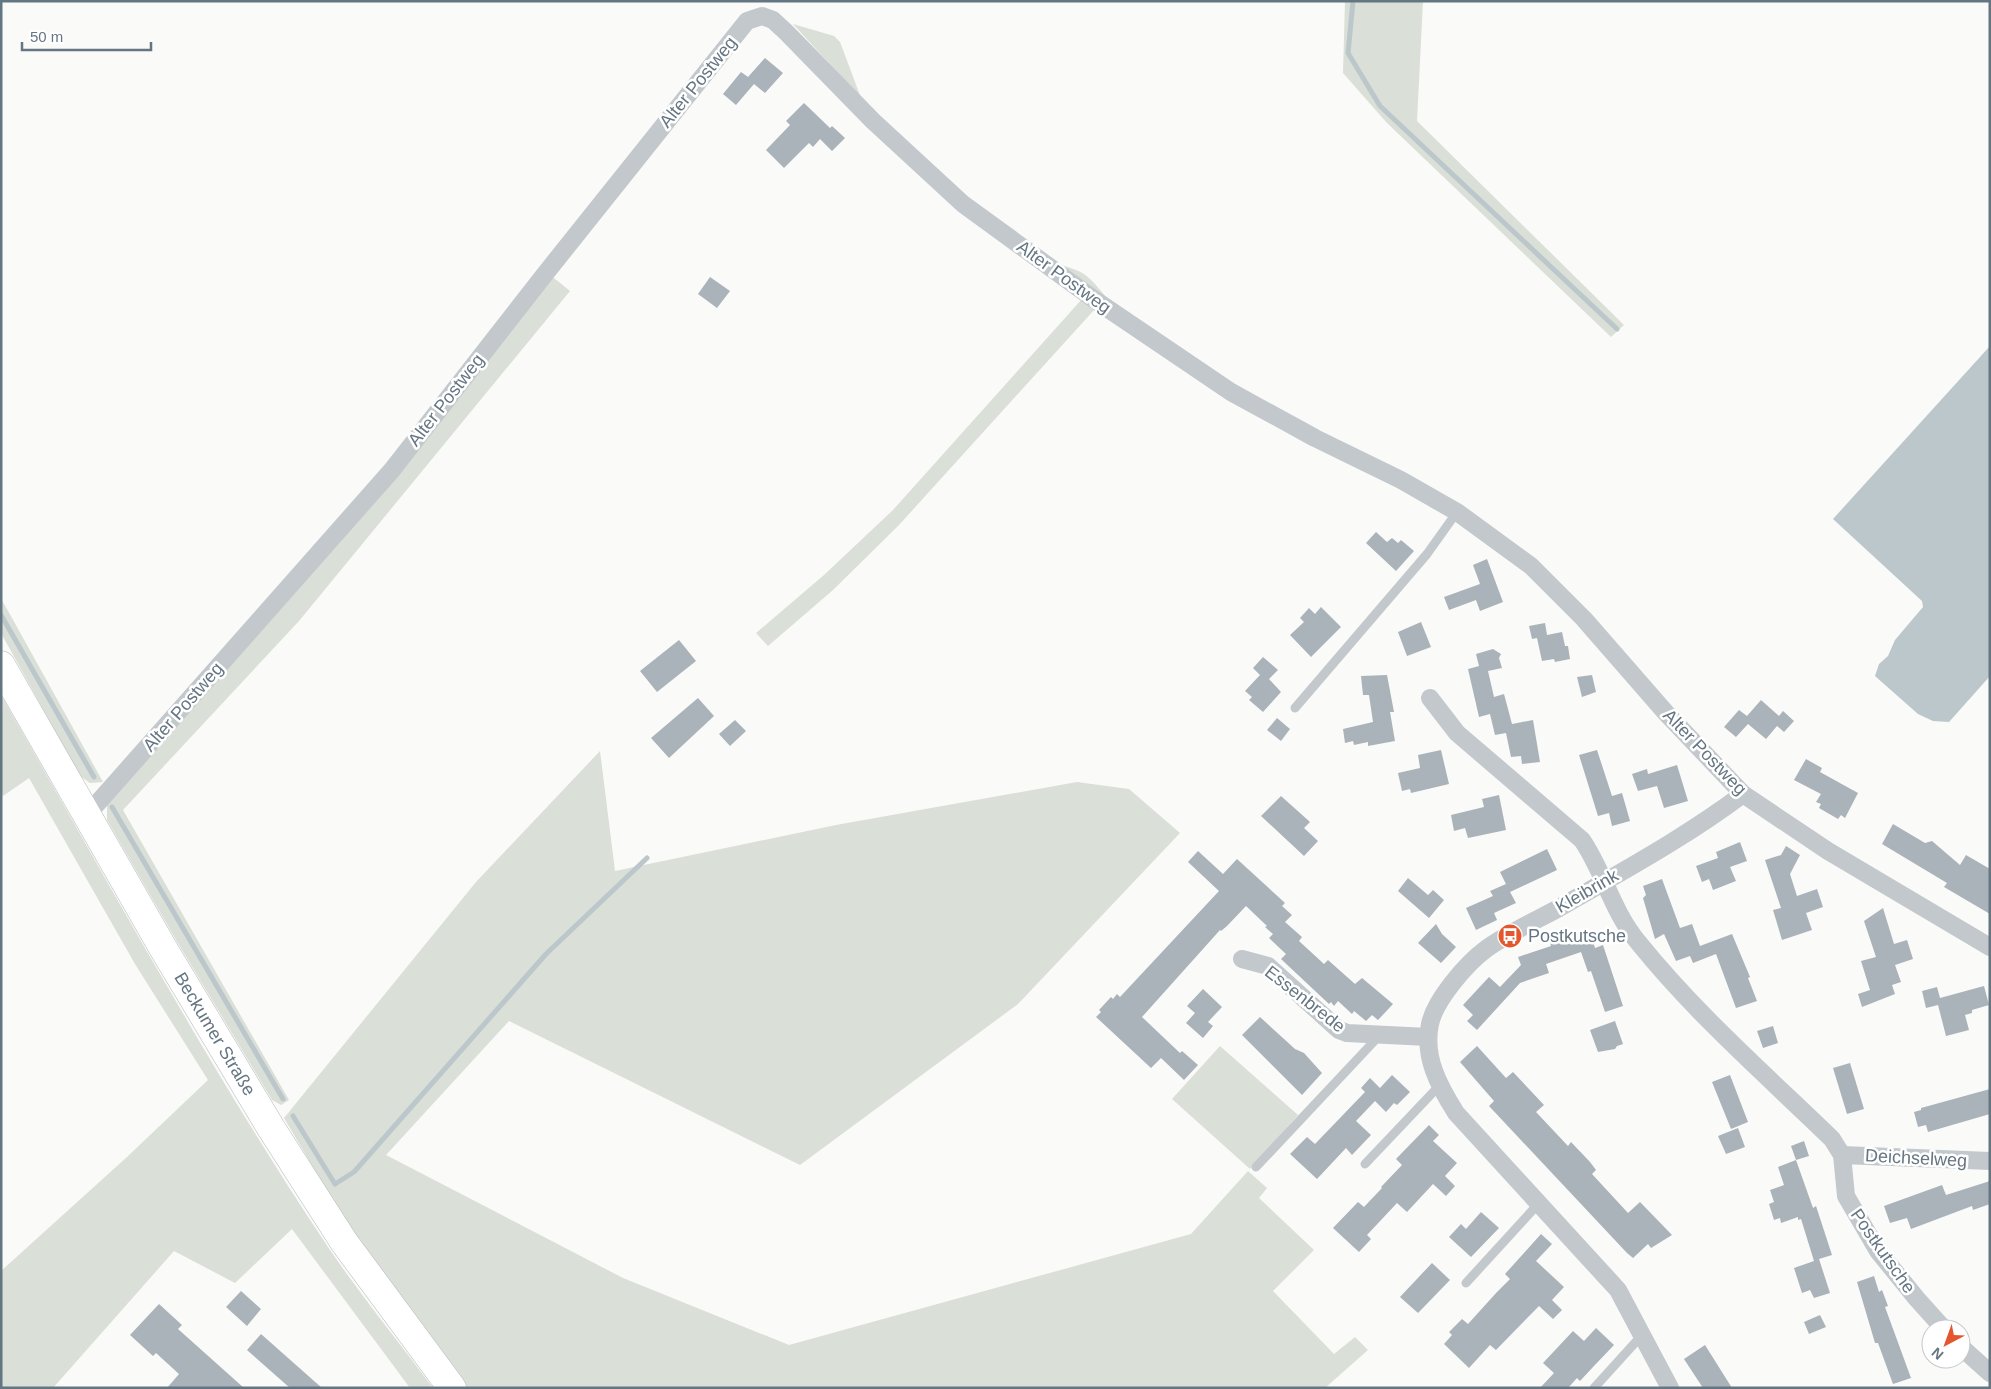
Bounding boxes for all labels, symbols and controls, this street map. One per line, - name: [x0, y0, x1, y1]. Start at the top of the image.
- scale bar: [22, 20, 151, 52]
- text: 50 m: [30, 28, 63, 45]
- street label: Alter Postweg: [655, 33, 741, 131]
- street label: Alter Postweg: [1013, 236, 1115, 318]
- street label: Alter Postweg: [404, 350, 488, 450]
- street label: Alter Postweg: [139, 659, 227, 755]
- street label: Alter Postweg: [1659, 705, 1751, 799]
- street label: Kleibrink: [1552, 865, 1623, 917]
- bus stop icon: Postkutsche: [1497, 923, 1523, 949]
- place label: Postkutsche: [1528, 926, 1626, 946]
- street label: Essenbrede: [1261, 962, 1349, 1036]
- street label: Beckumer Straße: [170, 969, 260, 1099]
- street label: Deichselweg: [1865, 1145, 1967, 1171]
- street label: Postkutsche: [1847, 1205, 1919, 1297]
- north arrow: [1921, 1319, 1971, 1369]
- text: N: [1928, 1344, 1947, 1363]

